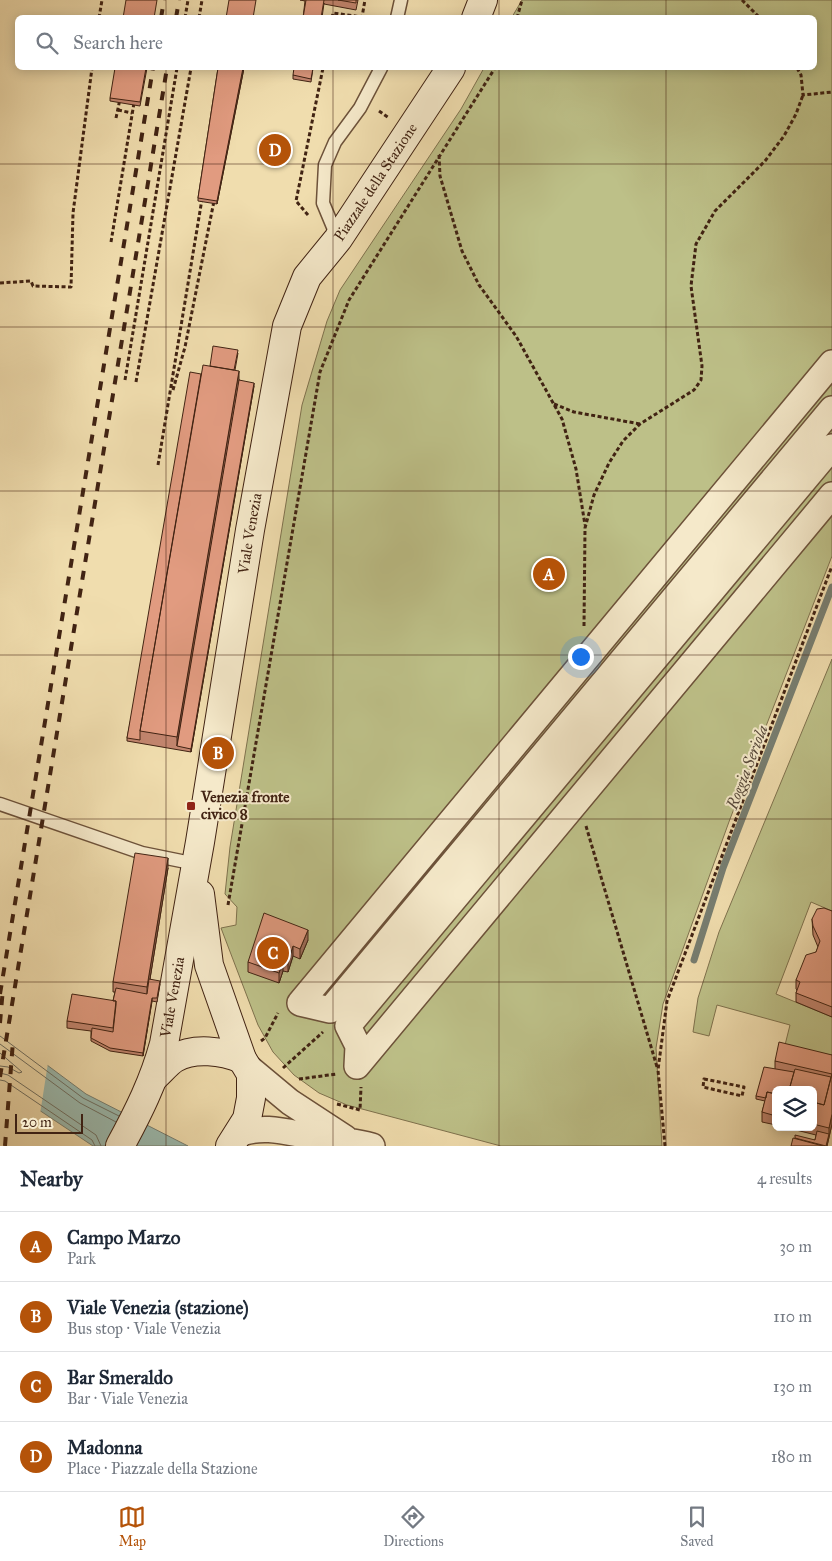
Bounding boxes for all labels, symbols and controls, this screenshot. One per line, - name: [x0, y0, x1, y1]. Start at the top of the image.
- search box: [15, 15, 817, 70]
- icon: search: [33, 29, 61, 57]
- text: Search here: [73, 31, 163, 54]
- street label: Piazzale della Stazione: [330, 120, 421, 244]
- pin: D: [259, 131, 291, 169]
- street label: Viale Venezia: [234, 491, 266, 576]
- pin: A: [533, 555, 565, 593]
- your location: [568, 644, 594, 670]
- water label: Roggia Seriola: [722, 722, 772, 813]
- pin: B: [202, 734, 234, 772]
- place label: Venezia fronte civico 8: [200, 788, 290, 823]
- marker: Venezia fronte civico 8: [185, 800, 197, 812]
- pin: C: [257, 934, 289, 972]
- street label: Viale Venezia: [156, 955, 189, 1040]
- map controls: [772, 1086, 817, 1131]
- button: layers: [772, 1086, 817, 1131]
- scale bar: [15, 1111, 82, 1134]
- text: 20 m: [22, 1114, 52, 1131]
- text: Nearby: [20, 1166, 83, 1192]
- text: 4 results: [757, 1169, 812, 1188]
- text: Campo Marzo: [67, 1226, 181, 1249]
- text: A: [31, 1237, 41, 1256]
- text: 30 m: [779, 1237, 812, 1256]
- text: Park: [67, 1249, 96, 1268]
- text: Viale Venezia (stazione): [67, 1296, 249, 1319]
- text: B: [31, 1307, 41, 1326]
- text: 110 m: [773, 1307, 812, 1326]
- text: Bus stop · Viale Venezia: [67, 1319, 221, 1338]
- text: Bar Smeraldo: [67, 1366, 173, 1389]
- text: C: [31, 1377, 41, 1396]
- text: 130 m: [773, 1377, 812, 1396]
- text: Bar · Viale Venezia: [67, 1389, 188, 1408]
- text: Madonna: [67, 1436, 142, 1459]
- text: D: [30, 1447, 42, 1466]
- text: 180 m: [771, 1447, 812, 1466]
- text: Place · Piazzale della Stazione: [67, 1459, 258, 1478]
- tab: Map: [118, 1503, 146, 1550]
- tab: Directions: [383, 1503, 444, 1550]
- tab: Saved: [680, 1503, 714, 1550]

